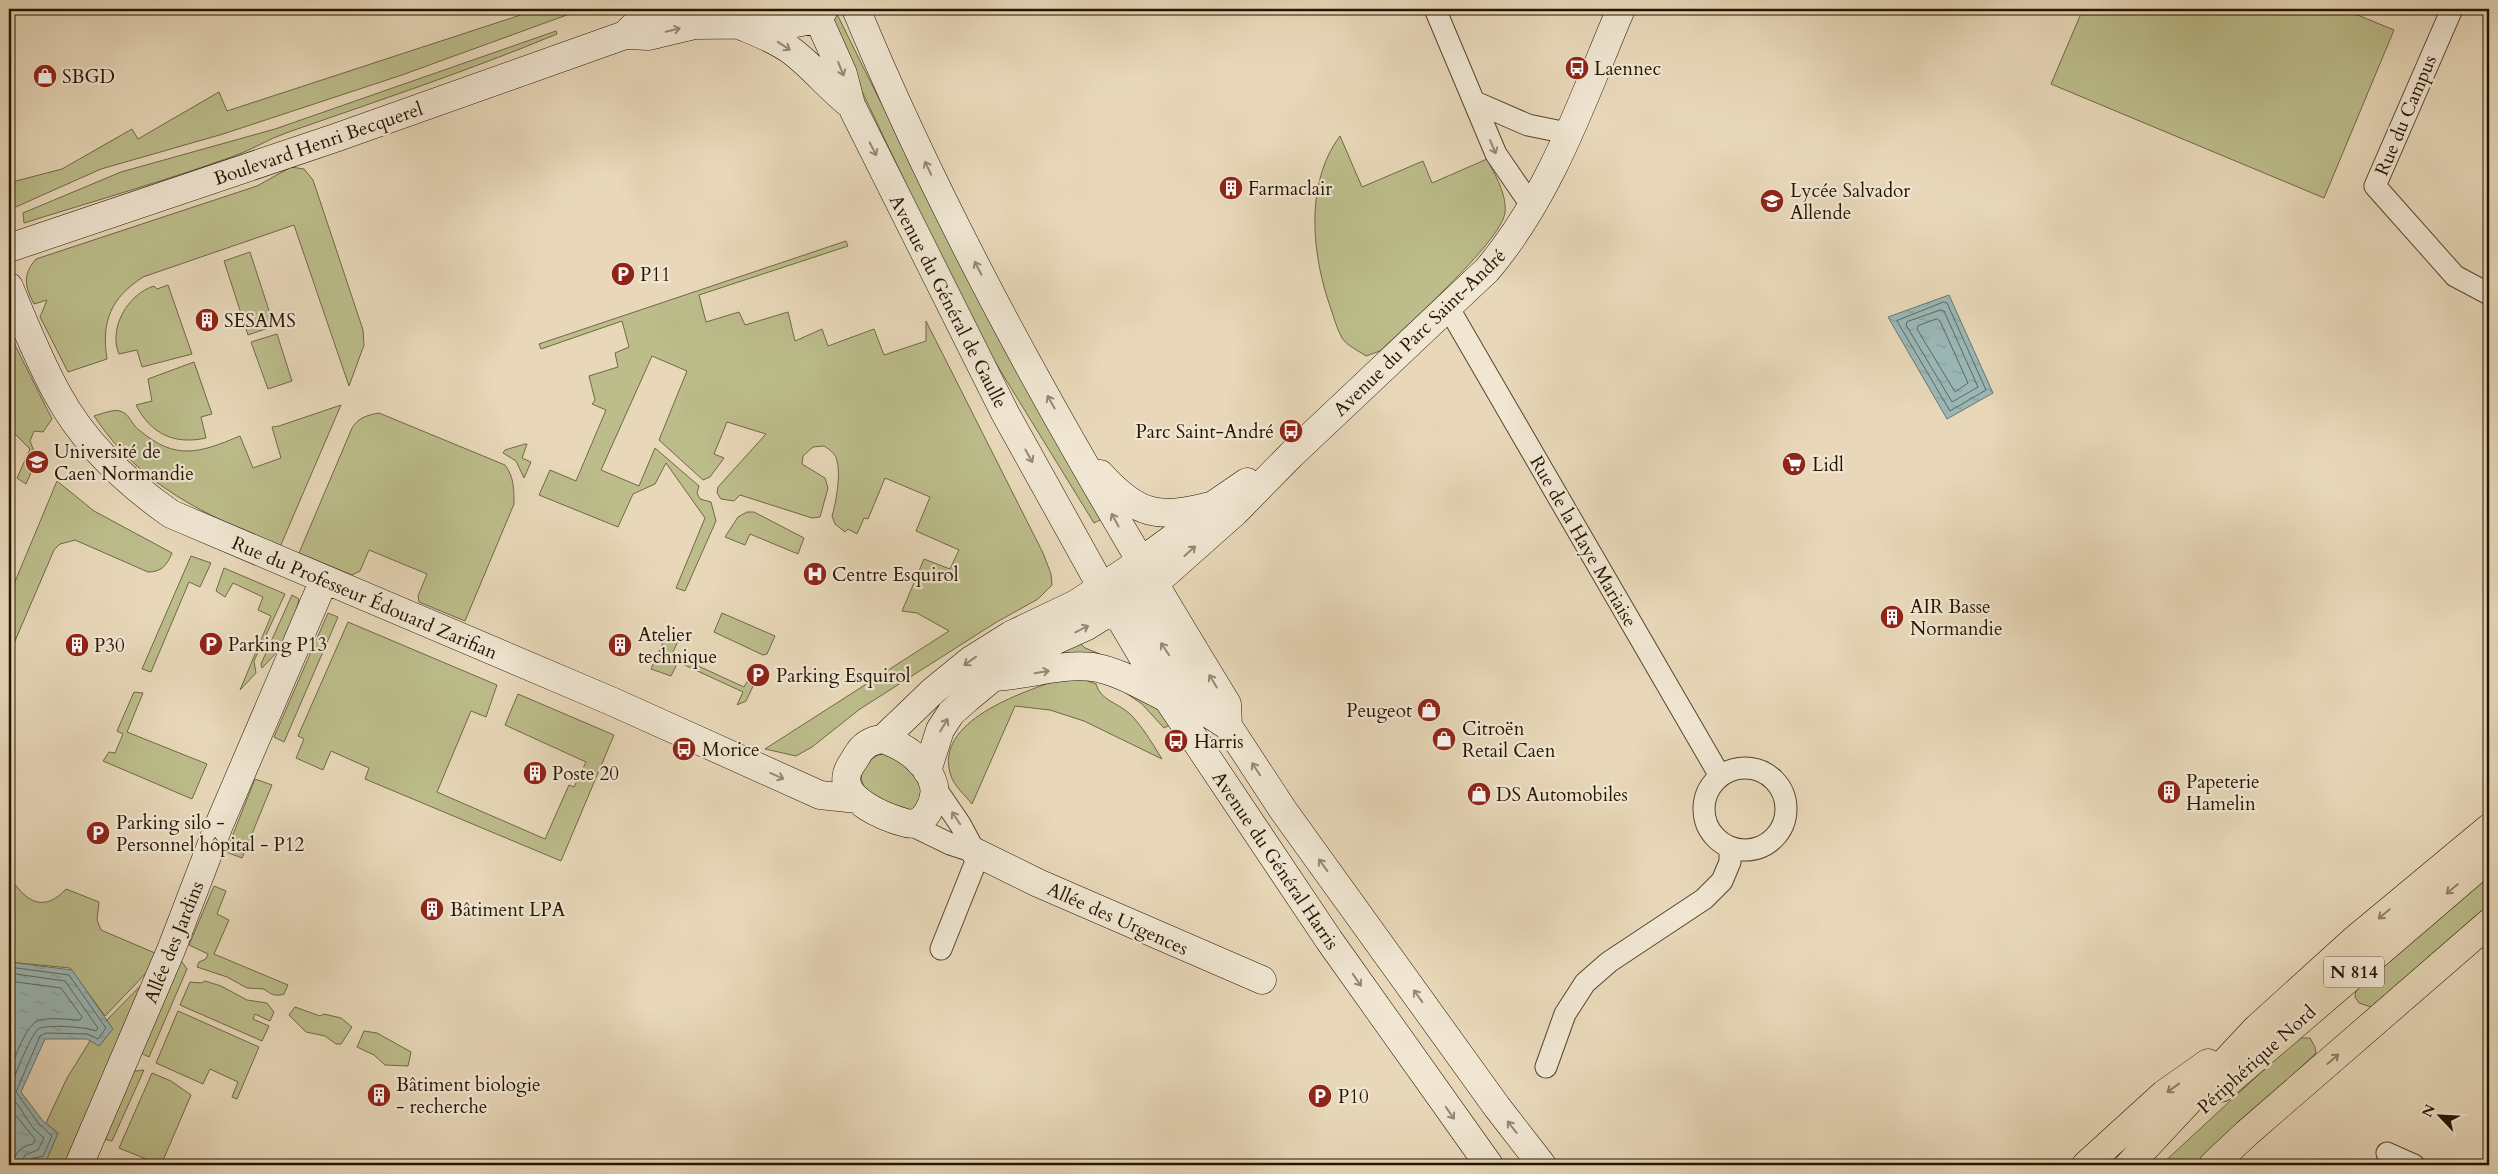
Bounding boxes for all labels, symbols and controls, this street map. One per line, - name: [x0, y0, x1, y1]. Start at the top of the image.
- one-way arrow: [665, 25, 681, 34]
- one-way arrow: [777, 42, 791, 52]
- street label: Rue du Campus: [2369, 51, 2443, 180]
- bus stop icon: Laennec: [1564, 55, 1590, 81]
- place label: Laennec: [1594, 56, 1662, 82]
- one-way arrow: [837, 62, 846, 77]
- shop icon: SBGD: [32, 63, 58, 89]
- place label: SBGD: [62, 64, 115, 90]
- street label: Boulevard Henri Becquerel: [210, 96, 427, 192]
- one-way arrow: [1489, 139, 1498, 155]
- one-way arrow: [869, 141, 878, 156]
- one-way arrow: [923, 161, 933, 176]
- building icon: Farmaclair: [1218, 175, 1244, 201]
- place label: Farmaclair: [1248, 176, 1332, 202]
- place label: Lycée Salvador Allende: [1790, 178, 1910, 226]
- school or university icon: Lycée Salvador Allende: [1759, 188, 1785, 214]
- street label: Avenue du Général de Gaulle: [883, 190, 1013, 413]
- street label: Avenue du Parc Saint-André: [1328, 243, 1512, 422]
- parking icon: P11: [610, 261, 636, 287]
- one-way arrow: [973, 261, 982, 276]
- place label: P11: [640, 262, 671, 288]
- building icon: SESAMS: [194, 307, 220, 333]
- place label: SESAMS: [224, 308, 296, 334]
- one-way arrow: [1046, 396, 1056, 410]
- bus stop icon: Parc Saint-André: [1278, 418, 1304, 444]
- place label: Parc Saint-André: [1136, 419, 1274, 445]
- place label: Université de Caen Normandie: [54, 439, 194, 487]
- one-way arrow: [1025, 448, 1034, 463]
- school or university icon: Université de Caen Normandie: [24, 449, 50, 475]
- street label: Rue de la Haye Mariaise: [1523, 451, 1643, 632]
- supermarket icon: Lidl: [1781, 451, 1807, 477]
- place label: Lidl: [1812, 452, 1844, 478]
- one-way arrow: [1110, 513, 1120, 527]
- street label: Rue du Professeur Édouard Zarifian: [228, 530, 502, 666]
- one-way arrow: [1183, 545, 1196, 557]
- hospital icon: Centre Esquirol: [802, 561, 828, 587]
- place label: Centre Esquirol: [832, 562, 959, 588]
- place label: AIR Basse Normandie: [1910, 594, 2003, 642]
- building icon: AIR Basse Normandie: [1879, 604, 1905, 630]
- place label: Atelier technique: [638, 622, 717, 670]
- one-way arrow: [1074, 624, 1089, 634]
- parking icon: Parking P13: [198, 631, 224, 657]
- building icon: P30: [64, 632, 90, 658]
- place label: Parking P13: [228, 632, 327, 658]
- building icon: Atelier technique: [607, 632, 633, 658]
- place label: P30: [94, 633, 125, 659]
- one-way arrow: [1159, 642, 1170, 656]
- one-way arrow: [963, 656, 977, 666]
- parking icon: Parking Esquirol: [745, 662, 771, 688]
- place label: Parking Esquirol: [776, 663, 911, 689]
- one-way arrow: [1033, 666, 1049, 676]
- one-way arrow: [1208, 675, 1218, 689]
- shop icon: Peugeot: [1416, 697, 1442, 723]
- place label: Peugeot: [1346, 698, 1412, 724]
- place label: Citroën Retail Caen: [1462, 716, 1556, 764]
- one-way arrow: [939, 719, 949, 733]
- shop icon: Citroën Retail Caen: [1431, 726, 1457, 752]
- bus stop icon: Harris: [1163, 728, 1189, 754]
- place label: Harris: [1194, 729, 1244, 755]
- bus stop icon: Morice: [671, 736, 697, 762]
- place label: Morice: [702, 737, 760, 763]
- building icon: Poste 20: [522, 760, 548, 786]
- place label: Poste 20: [552, 761, 619, 787]
- one-way arrow: [1251, 762, 1261, 776]
- street label: Avenue du Général Harris: [1206, 766, 1345, 955]
- place label: Papeterie Hamelin: [2186, 769, 2260, 817]
- one-way arrow: [769, 772, 784, 782]
- building icon: Papeterie Hamelin: [2156, 779, 2182, 805]
- shop icon: DS Automobiles: [1466, 781, 1492, 807]
- place label: DS Automobiles: [1496, 782, 1628, 808]
- place label: Parking silo - Personnel hôpital - P12: [116, 810, 304, 858]
- one-way arrow: [951, 811, 961, 825]
- parking icon: Parking silo - Personnel hôpital - P12: [85, 820, 111, 846]
- one-way arrow: [1318, 858, 1328, 872]
- street label: Allée des Urgences: [1043, 876, 1192, 962]
- street label: Allée des Jardins: [138, 877, 210, 1007]
- one-way arrow: [2446, 884, 2459, 895]
- building icon: Bâtiment LPA: [419, 896, 445, 922]
- place label: Bâtiment LPA: [450, 897, 566, 923]
- one-way arrow: [2378, 909, 2391, 920]
- road number: N 814: [2324, 956, 2384, 988]
- one-way arrow: [1352, 973, 1362, 987]
- one-way arrow: [1413, 990, 1424, 1003]
- street label: Périphérique Nord: [2192, 999, 2322, 1120]
- one-way arrow: [2326, 1053, 2339, 1065]
- place label: Bâtiment biologie - recherche: [396, 1072, 541, 1120]
- building icon: Bâtiment biologie - recherche: [366, 1082, 392, 1108]
- one-way arrow: [2167, 1082, 2180, 1093]
- parking icon: P10: [1307, 1083, 1333, 1109]
- place label: P10: [1338, 1084, 1369, 1110]
- north arrow: [2416, 1092, 2466, 1142]
- text: N: [2417, 1101, 2440, 1120]
- one-way arrow: [1445, 1106, 1455, 1120]
- one-way arrow: [1507, 1121, 1518, 1134]

